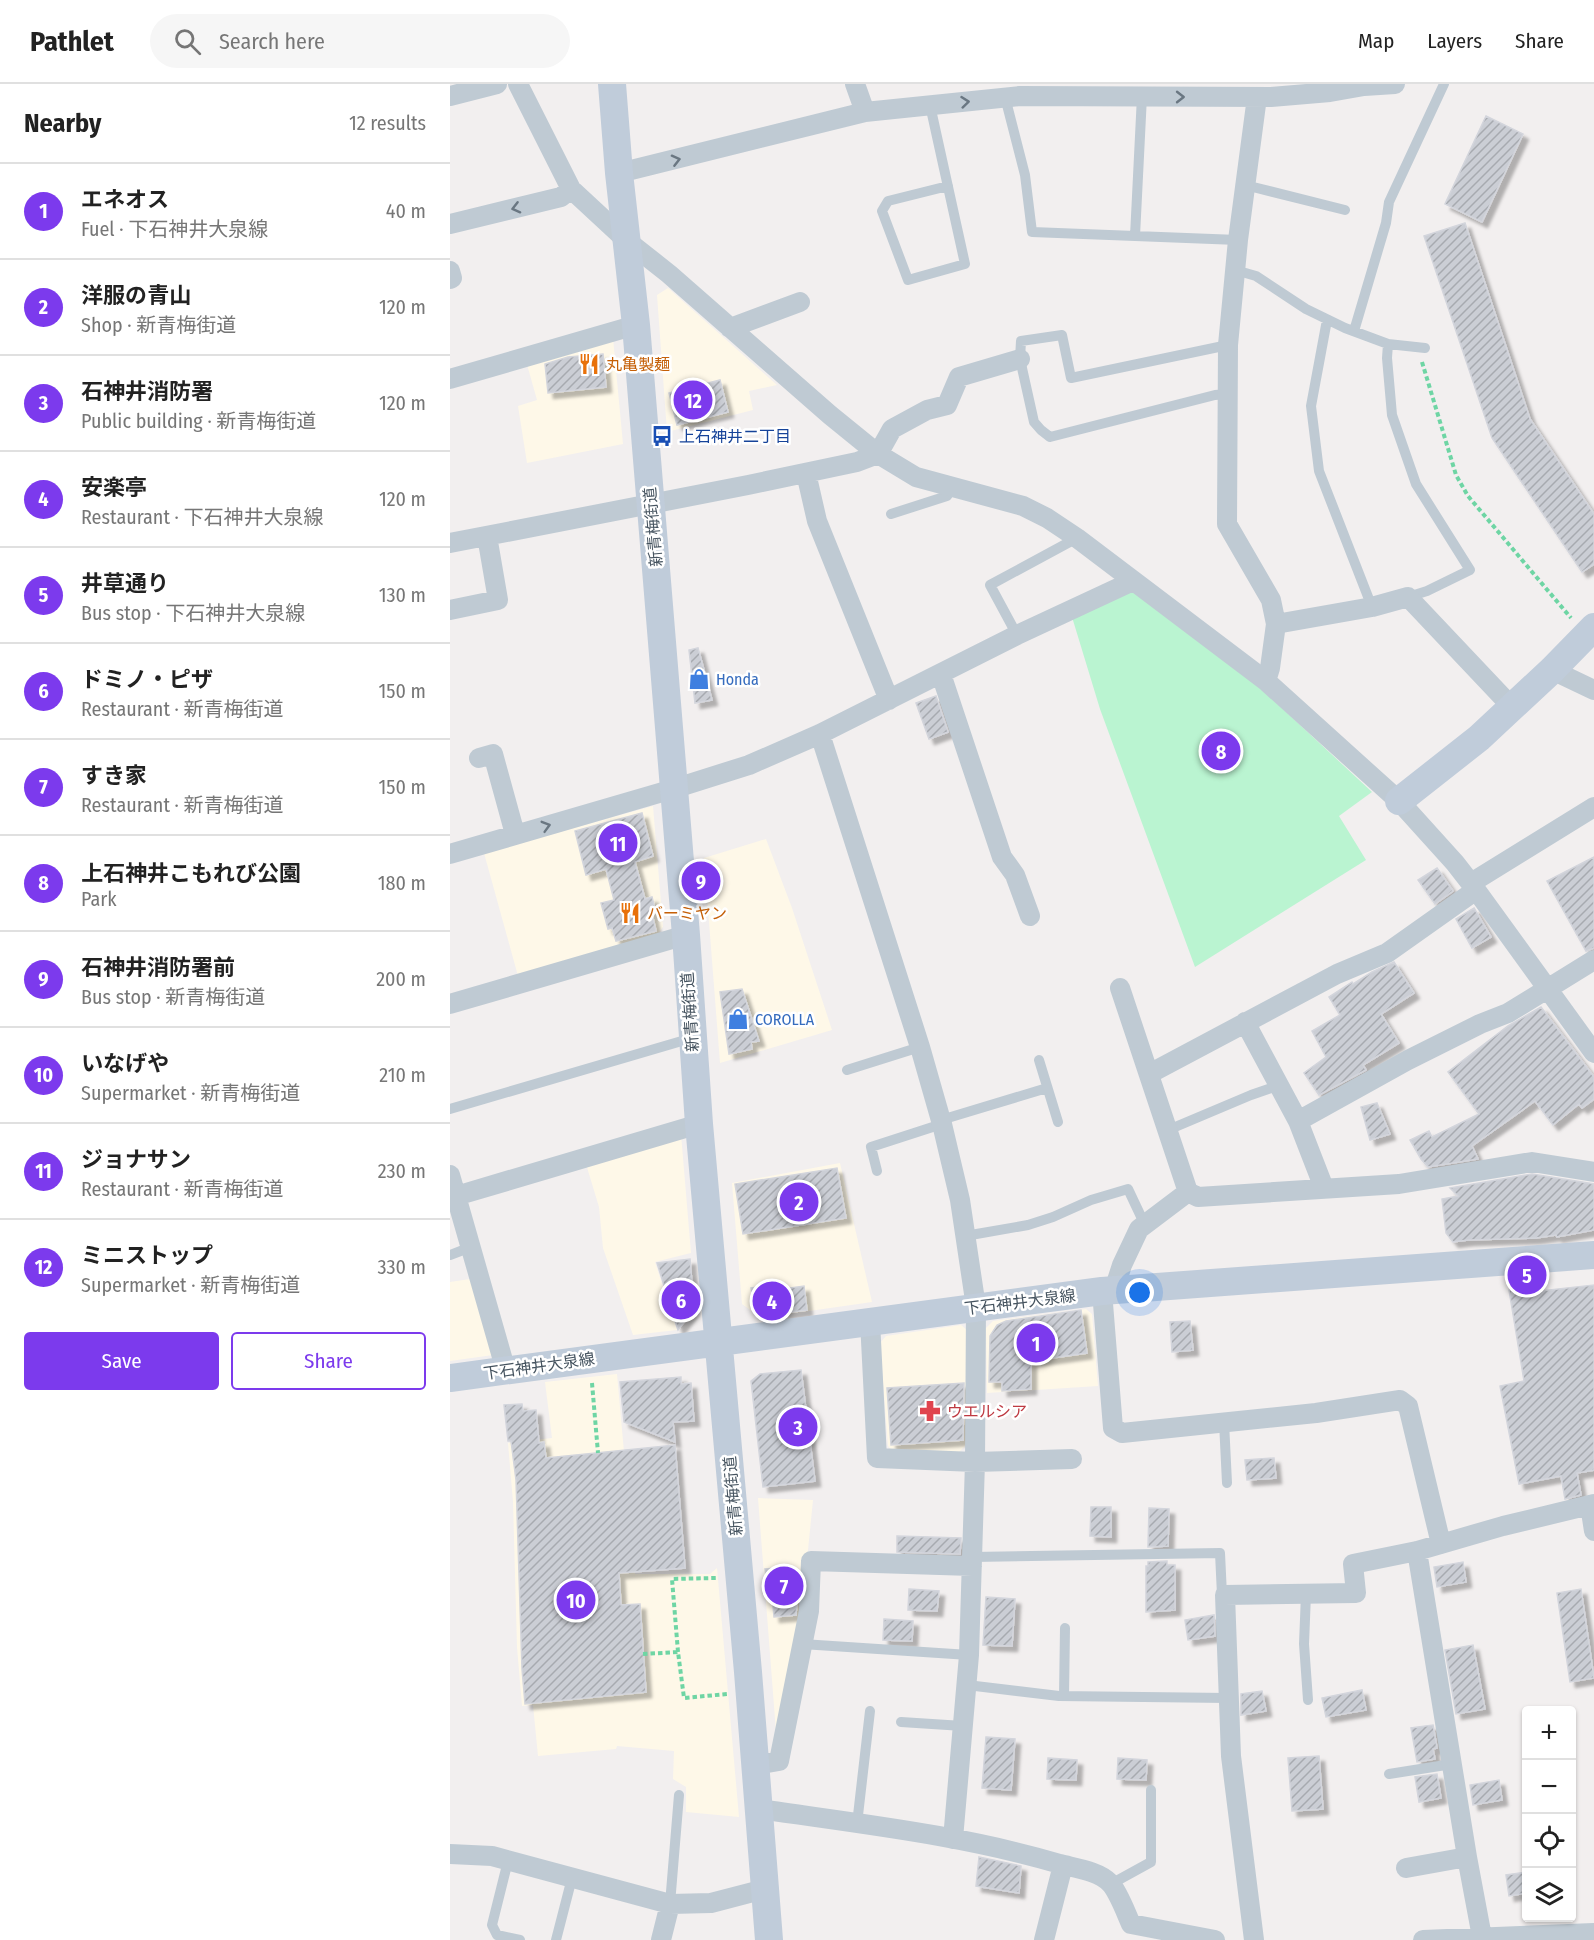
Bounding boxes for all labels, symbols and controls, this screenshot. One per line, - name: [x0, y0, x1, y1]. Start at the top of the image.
- search box: [150, 14, 570, 68]
- text: Pathlet: [30, 25, 114, 58]
- icon: search: [171, 25, 204, 58]
- text: Search here: [219, 28, 325, 55]
- text: Map: [1358, 28, 1394, 54]
- text: Layers: [1427, 28, 1482, 54]
- text: Share: [1515, 28, 1564, 54]
- one-way arrow: [1176, 90, 1185, 103]
- one-way arrow: [960, 96, 969, 109]
- text: Nearby: [24, 108, 101, 139]
- text: 12 results: [349, 111, 426, 135]
- one-way arrow: [670, 155, 681, 167]
- text: エネオス: [81, 186, 169, 213]
- text: 1: [39, 199, 48, 223]
- text: 40 m: [386, 199, 426, 223]
- one-way arrow: [512, 200, 522, 213]
- text: Fuel · 下石神井大泉線: [81, 217, 268, 241]
- text: 洋服の青山: [81, 282, 191, 309]
- text: 2: [39, 295, 48, 319]
- text: 120 m: [379, 295, 426, 319]
- text: Shop · 新青梅街道: [81, 313, 236, 337]
- restaurant icon: 丸亀製麺: [577, 352, 601, 376]
- place label: 丸亀製麺: [606, 355, 670, 374]
- text: 石神井消防署: [81, 378, 213, 405]
- pin: 12: [674, 378, 712, 422]
- text: 3: [39, 391, 48, 415]
- text: 120 m: [379, 391, 426, 415]
- text: Public building · 新青梅街道: [81, 409, 316, 433]
- bus stop icon: 上石神井二丁目: [650, 424, 674, 448]
- place label: 上石神井二丁目: [679, 427, 791, 446]
- text: 安楽亭: [81, 474, 147, 501]
- street label: 新青梅街道: [640, 486, 666, 568]
- text: 4: [38, 487, 49, 511]
- text: 120 m: [379, 487, 426, 511]
- text: Restaurant · 下石神井大泉線: [81, 505, 324, 529]
- text: 井草通り: [81, 570, 169, 597]
- text: 5: [39, 583, 48, 607]
- text: 130 m: [379, 583, 426, 607]
- text: Bus stop · 下石神井大泉線: [81, 601, 305, 625]
- text: ドミノ・ピザ: [81, 666, 213, 693]
- shop icon: Honda: [687, 667, 711, 691]
- place label: Honda: [716, 670, 759, 689]
- text: 6: [38, 679, 49, 703]
- text: 150 m: [379, 679, 426, 703]
- text: Restaurant · 新青梅街道: [81, 697, 284, 721]
- pin: 8: [1202, 728, 1240, 774]
- text: すき家: [81, 762, 147, 789]
- text: 7: [39, 775, 48, 799]
- text: 150 m: [379, 775, 426, 799]
- text: Restaurant · 新青梅街道: [81, 793, 284, 817]
- one-way arrow: [541, 820, 551, 833]
- pin: 11: [598, 820, 638, 866]
- pin: 9: [682, 858, 720, 904]
- text: 上石神井こもれび公園: [81, 860, 301, 887]
- text: 8: [38, 871, 49, 895]
- text: 180 m: [378, 871, 426, 895]
- text: Park: [81, 887, 117, 911]
- restaurant icon: バーミヤン: [618, 901, 642, 925]
- place label: バーミヤン: [647, 904, 727, 923]
- text: 石神井消防署前: [81, 954, 235, 981]
- text: 9: [38, 967, 49, 991]
- text: 200 m: [376, 967, 426, 991]
- street label: 新青梅街道: [678, 971, 702, 1053]
- text: Bus stop · 新青梅街道: [81, 985, 265, 1009]
- shop icon: COROLLA: [726, 1007, 750, 1031]
- place label: COROLLA: [755, 1010, 815, 1029]
- text: いなげや: [81, 1050, 169, 1077]
- text: 10: [34, 1063, 53, 1087]
- text: 210 m: [379, 1063, 426, 1087]
- text: Supermarket · 新青梅街道: [81, 1081, 300, 1105]
- text: ジョナサン: [81, 1146, 191, 1173]
- text: 11: [35, 1159, 52, 1183]
- text: 230 m: [378, 1159, 426, 1183]
- text: Restaurant · 新青梅街道: [81, 1177, 284, 1201]
- pin: 2: [780, 1180, 818, 1224]
- text: ミニストップ: [81, 1242, 213, 1269]
- pin: 5: [1508, 1252, 1546, 1298]
- text: 12: [35, 1255, 52, 1279]
- text: 330 m: [377, 1255, 426, 1279]
- text: Supermarket · 新青梅街道: [81, 1273, 300, 1297]
- pin: 6: [662, 1278, 700, 1322]
- pin: 4: [752, 1278, 792, 1324]
- your location: [1125, 1278, 1154, 1307]
- street label: 下石神井大泉線: [963, 1286, 1077, 1318]
- pin: 1: [1016, 1320, 1056, 1366]
- button: Save: [24, 1332, 219, 1390]
- button: Share: [231, 1332, 426, 1390]
- street label: 下石神井大泉線: [482, 1349, 596, 1383]
- pharmacy icon: ウエルシア: [918, 1399, 942, 1423]
- place label: ウエルシア: [947, 1402, 1027, 1421]
- pin: 3: [778, 1404, 818, 1450]
- street label: 新青梅街道: [720, 1455, 746, 1537]
- pin: 7: [764, 1564, 804, 1608]
- pin: 10: [556, 1578, 596, 1622]
- map controls: [1522, 1706, 1576, 1922]
- button: +: [1522, 1706, 1576, 1760]
- button: −: [1522, 1760, 1576, 1814]
- button: locate: [1522, 1814, 1576, 1868]
- button: layers: [1522, 1868, 1576, 1922]

